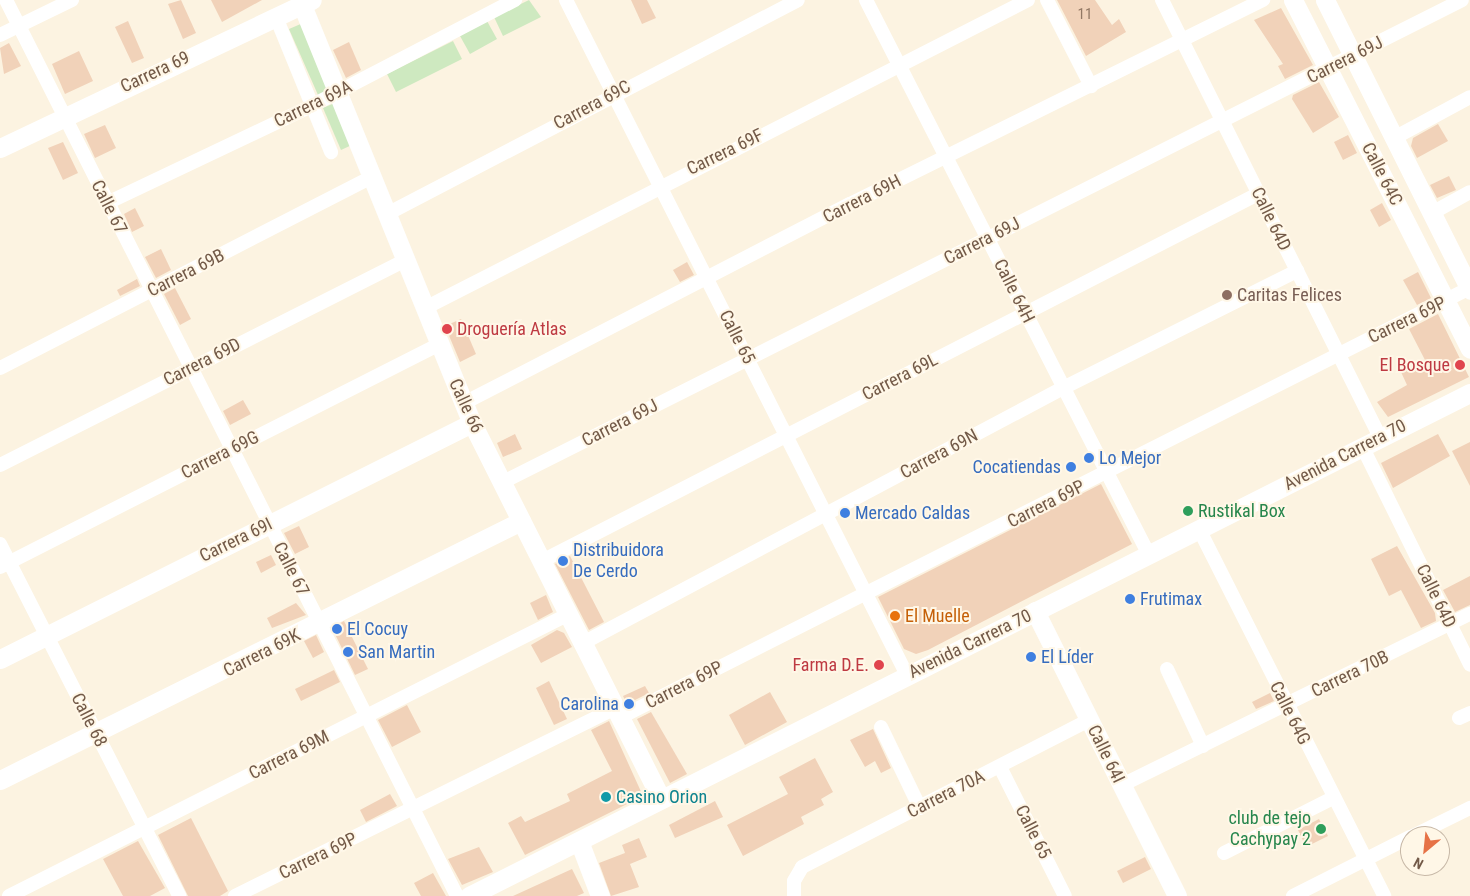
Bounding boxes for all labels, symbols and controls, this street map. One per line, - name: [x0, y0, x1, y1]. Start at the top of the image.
- house number: 11: [1078, 6, 1092, 24]
- street label: Carrera 69J: [1303, 32, 1387, 88]
- street label: Carrera 69: [117, 47, 193, 97]
- street label: Carrera 69A: [270, 76, 356, 132]
- street label: Carrera 69C: [550, 76, 634, 134]
- street label: Carrera 69F: [683, 124, 767, 180]
- street label: Calle 64C: [1357, 139, 1407, 209]
- street label: Carrera 69H: [819, 170, 905, 228]
- street label: Calle 67: [86, 177, 132, 237]
- street label: Calle 64D: [1246, 184, 1296, 254]
- street label: Carrera 69J: [940, 213, 1024, 269]
- street label: Carrera 69B: [144, 244, 228, 302]
- street label: Calle 64H: [989, 256, 1039, 326]
- place label: Caritas Felices: [1237, 284, 1342, 306]
- marker: Caritas Felices: [1221, 289, 1233, 301]
- street label: Carrera 69P: [1365, 292, 1449, 348]
- street label: Calle 65: [714, 307, 760, 367]
- place label: Droguería Atlas: [457, 318, 567, 340]
- marker: Droguería Atlas: [441, 323, 453, 335]
- street label: Carrera 69D: [160, 333, 244, 391]
- street label: Carrera 69L: [858, 349, 942, 405]
- place label: El Bosque: [1380, 354, 1450, 376]
- marker: El Bosque: [1454, 359, 1466, 371]
- street label: Calle 66: [444, 375, 488, 437]
- street label: Carrera 69J: [578, 395, 662, 451]
- street label: Avenida Carrera 70: [1280, 415, 1410, 495]
- street label: Carrera 69N: [896, 425, 982, 483]
- street label: Carrera 69G: [178, 426, 262, 484]
- place label: Lo Mejor: [1099, 447, 1161, 469]
- marker: Lo Mejor: [1083, 452, 1095, 464]
- place label: Cocatiendas: [972, 456, 1061, 478]
- marker: Cocatiendas: [1065, 461, 1077, 473]
- street label: Carrera 69P: [1004, 475, 1088, 533]
- place label: Rustikal Box: [1198, 500, 1285, 522]
- place label: Mercado Caldas: [855, 502, 970, 524]
- marker: Rustikal Box: [1182, 505, 1194, 517]
- marker: Mercado Caldas: [839, 507, 851, 519]
- street label: Carrera 69I: [196, 513, 276, 567]
- street label: Calle 67: [268, 539, 314, 599]
- place label: Distribuidora De Cerdo: [573, 540, 664, 582]
- marker: Distribuidora De Cerdo: [557, 555, 569, 567]
- street label: Calle 64D: [1411, 561, 1461, 631]
- place label: Frutimax: [1140, 588, 1202, 610]
- marker: Frutimax: [1124, 593, 1136, 605]
- place label: El Muelle: [905, 605, 970, 627]
- street label: Avenida Carrera 70: [905, 605, 1035, 683]
- marker: El Muelle: [889, 610, 901, 622]
- place label: El Cocuy: [347, 618, 408, 640]
- marker: El Cocuy: [331, 623, 343, 635]
- street label: Carrera 69K: [220, 624, 304, 682]
- place label: San Martin: [358, 641, 435, 663]
- marker: San Martin: [342, 646, 354, 658]
- place label: El Líder: [1041, 646, 1094, 668]
- street label: Carrera 70B: [1308, 646, 1392, 702]
- marker: El Líder: [1025, 651, 1037, 663]
- place label: Farma D.E.: [792, 654, 869, 676]
- street label: Carrera 69P: [642, 656, 726, 714]
- marker: Farma D.E.: [873, 659, 885, 671]
- street label: Calle 64G: [1265, 678, 1315, 748]
- street label: Calle 68: [66, 690, 112, 750]
- place label: Carolina: [560, 693, 619, 715]
- marker: Carolina: [623, 698, 635, 710]
- street label: Calle 64I: [1083, 721, 1129, 787]
- street label: Carrera 69M: [245, 726, 333, 784]
- street label: Carrera 70A: [904, 765, 988, 823]
- place label: Casino Orion: [616, 786, 707, 808]
- marker: Casino Orion: [600, 791, 612, 803]
- street label: Calle 65: [1010, 802, 1056, 862]
- place label: club de tejo Cachypay 2: [1229, 808, 1311, 851]
- marker: club de tejo Cachypay 2: [1315, 823, 1327, 835]
- north arrow: [1400, 826, 1450, 876]
- street label: Carrera 69P: [276, 828, 360, 884]
- text: N: [1411, 854, 1426, 872]

